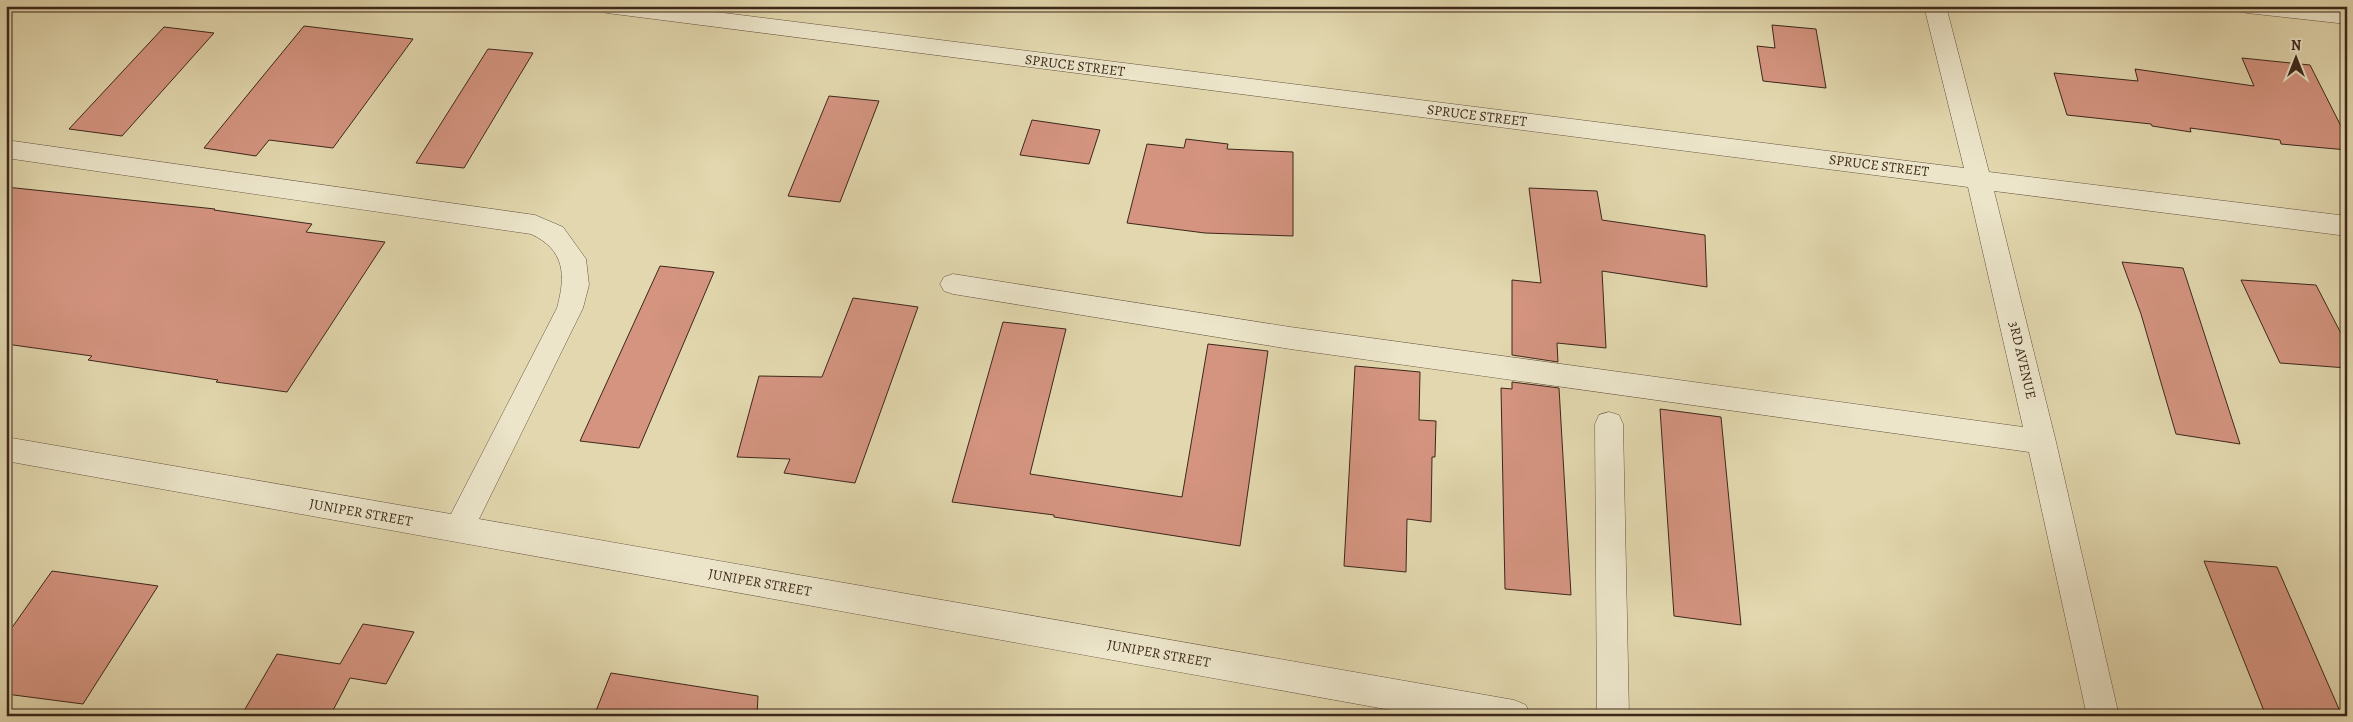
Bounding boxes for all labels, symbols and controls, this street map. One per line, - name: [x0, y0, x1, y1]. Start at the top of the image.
- north arrow: [2270, 32, 2320, 82]
- text: N: [2291, 36, 2301, 55]
- street label: SPRUCE STREET: [1024, 50, 1126, 81]
- street label: SPRUCE STREET: [1426, 100, 1528, 131]
- street label: SPRUCE STREET: [1828, 150, 1930, 181]
- street label: 3RD AVENUE: [2004, 319, 2041, 401]
- street label: JUNIPER STREET: [308, 494, 414, 531]
- street label: JUNIPER STREET: [707, 564, 813, 601]
- street label: JUNIPER STREET: [1106, 635, 1212, 672]

